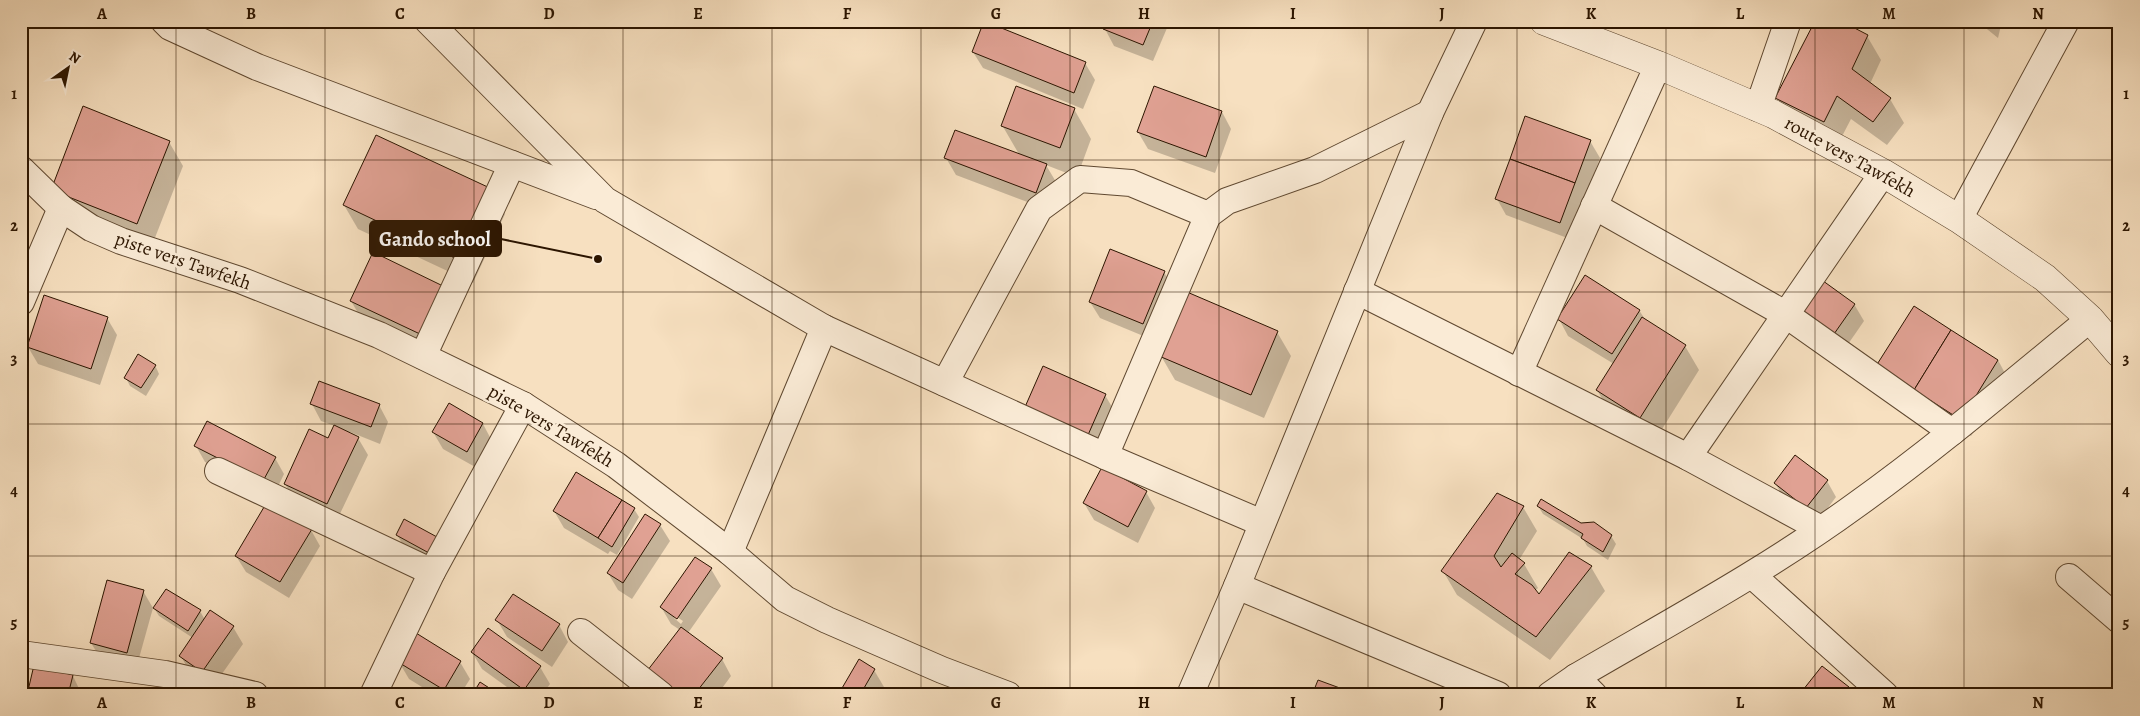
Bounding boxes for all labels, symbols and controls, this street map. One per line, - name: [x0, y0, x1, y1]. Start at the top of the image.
- text: A: [96, 3, 108, 25]
- text: B: [246, 3, 256, 25]
- text: C: [395, 3, 405, 25]
- text: D: [543, 3, 555, 25]
- text: E: [693, 3, 703, 25]
- text: F: [843, 3, 852, 25]
- text: G: [991, 3, 1001, 25]
- text: H: [1138, 3, 1150, 25]
- text: I: [1290, 3, 1296, 25]
- text: J: [1439, 3, 1445, 25]
- text: K: [1586, 3, 1597, 25]
- text: L: [1736, 3, 1745, 25]
- text: M: [1882, 3, 1896, 25]
- text: N: [2032, 3, 2044, 25]
- north arrow: [42, 42, 92, 92]
- text: N: [65, 47, 84, 68]
- text: 1: [11, 83, 17, 105]
- text: 1: [2123, 83, 2129, 105]
- street label: route vers Tawfekh: [1780, 110, 1920, 204]
- text: 2: [10, 215, 18, 237]
- text: 2: [2122, 215, 2130, 237]
- callout: Gando school: [370, 221, 501, 256]
- street label: piste vers Tawfekh: [112, 226, 254, 296]
- text: Gando school: [379, 226, 492, 253]
- text: 3: [11, 348, 18, 370]
- text: 3: [2123, 348, 2130, 370]
- street label: piste vers Tawfekh: [483, 378, 619, 474]
- text: 4: [10, 480, 18, 502]
- text: 4: [2122, 480, 2130, 502]
- text: 5: [11, 612, 18, 634]
- text: 5: [2123, 612, 2130, 634]
- text: A: [96, 692, 108, 714]
- text: B: [246, 692, 256, 714]
- text: C: [395, 692, 405, 714]
- text: D: [543, 692, 555, 714]
- text: E: [693, 692, 703, 714]
- text: F: [843, 692, 852, 714]
- text: G: [991, 692, 1001, 714]
- text: H: [1138, 692, 1150, 714]
- text: I: [1290, 692, 1296, 714]
- text: J: [1439, 692, 1445, 714]
- text: K: [1586, 692, 1597, 714]
- text: L: [1736, 692, 1745, 714]
- text: M: [1882, 692, 1896, 714]
- text: N: [2032, 692, 2044, 714]

